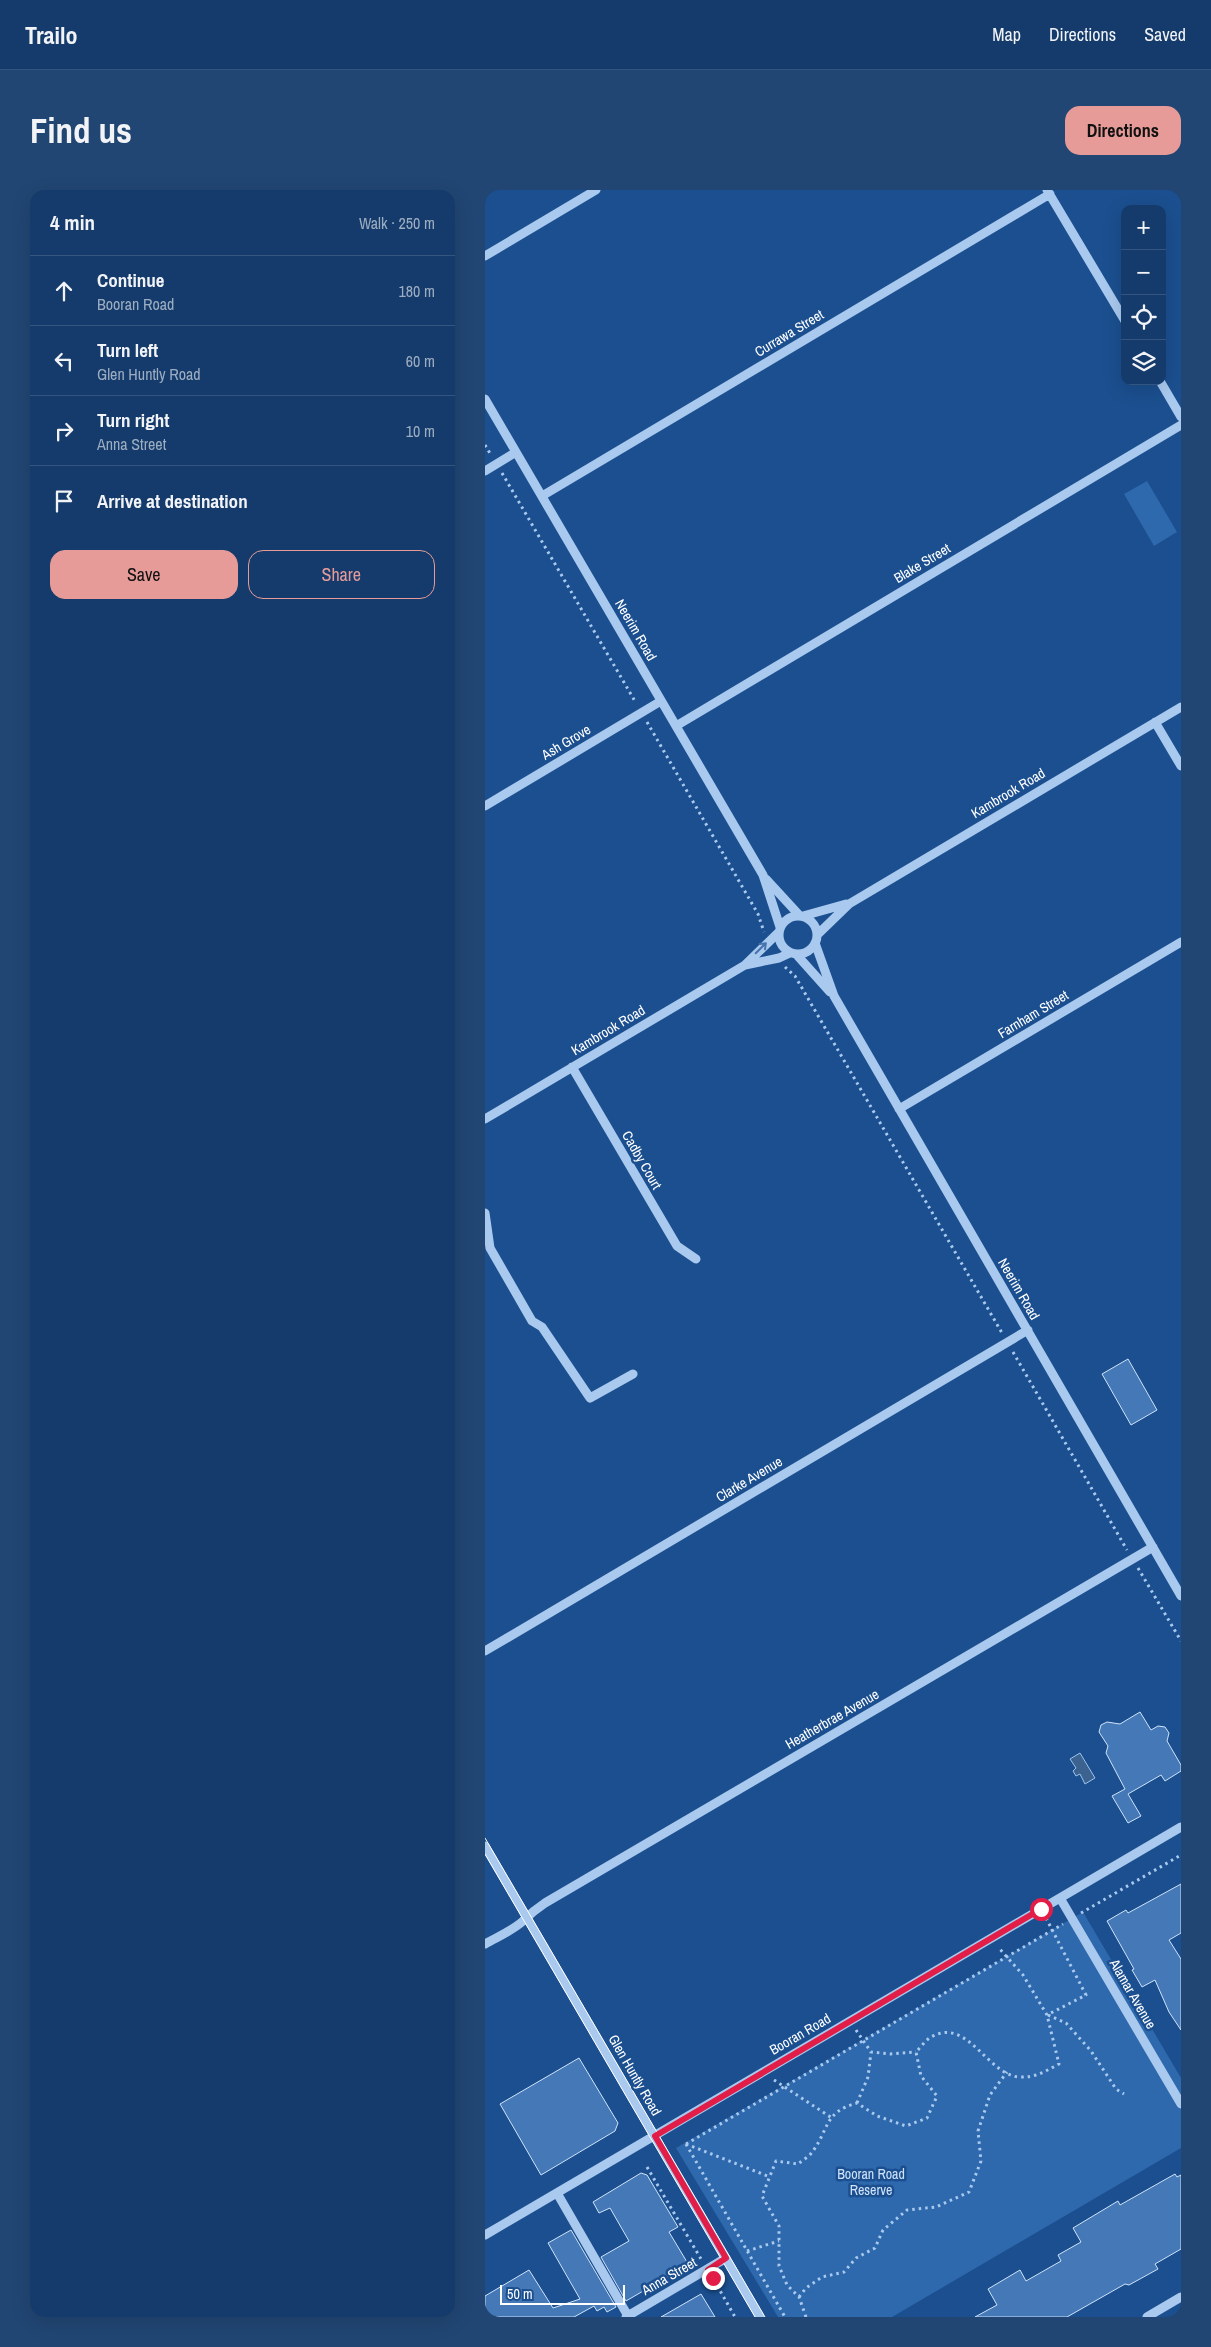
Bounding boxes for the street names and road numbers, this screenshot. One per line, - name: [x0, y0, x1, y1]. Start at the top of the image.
- street label: Currawa Street: [751, 305, 827, 361]
- street label: Blake Street: [891, 539, 953, 587]
- street label: Neerim Road: [611, 596, 661, 664]
- street label: Ash Grove: [537, 720, 594, 764]
- street label: Kambrook Road: [968, 764, 1048, 822]
- street label: Farnham Street: [994, 986, 1072, 1042]
- street label: Kambrook Road: [568, 1001, 648, 1059]
- street label: Cadby Court: [618, 1128, 666, 1192]
- street label: Neerim Road: [994, 1255, 1044, 1323]
- street label: Clarke Avenue: [712, 1452, 786, 1506]
- street label: Heatherbrae Avenue: [782, 1685, 882, 1753]
- street label: Alamar Avenue: [1105, 1955, 1160, 2032]
- street label: Booran Road: [766, 2009, 834, 2059]
- street label: Glen Huntly Road: [605, 2031, 665, 2119]
- street label: Anna Street: [637, 2253, 700, 2299]

